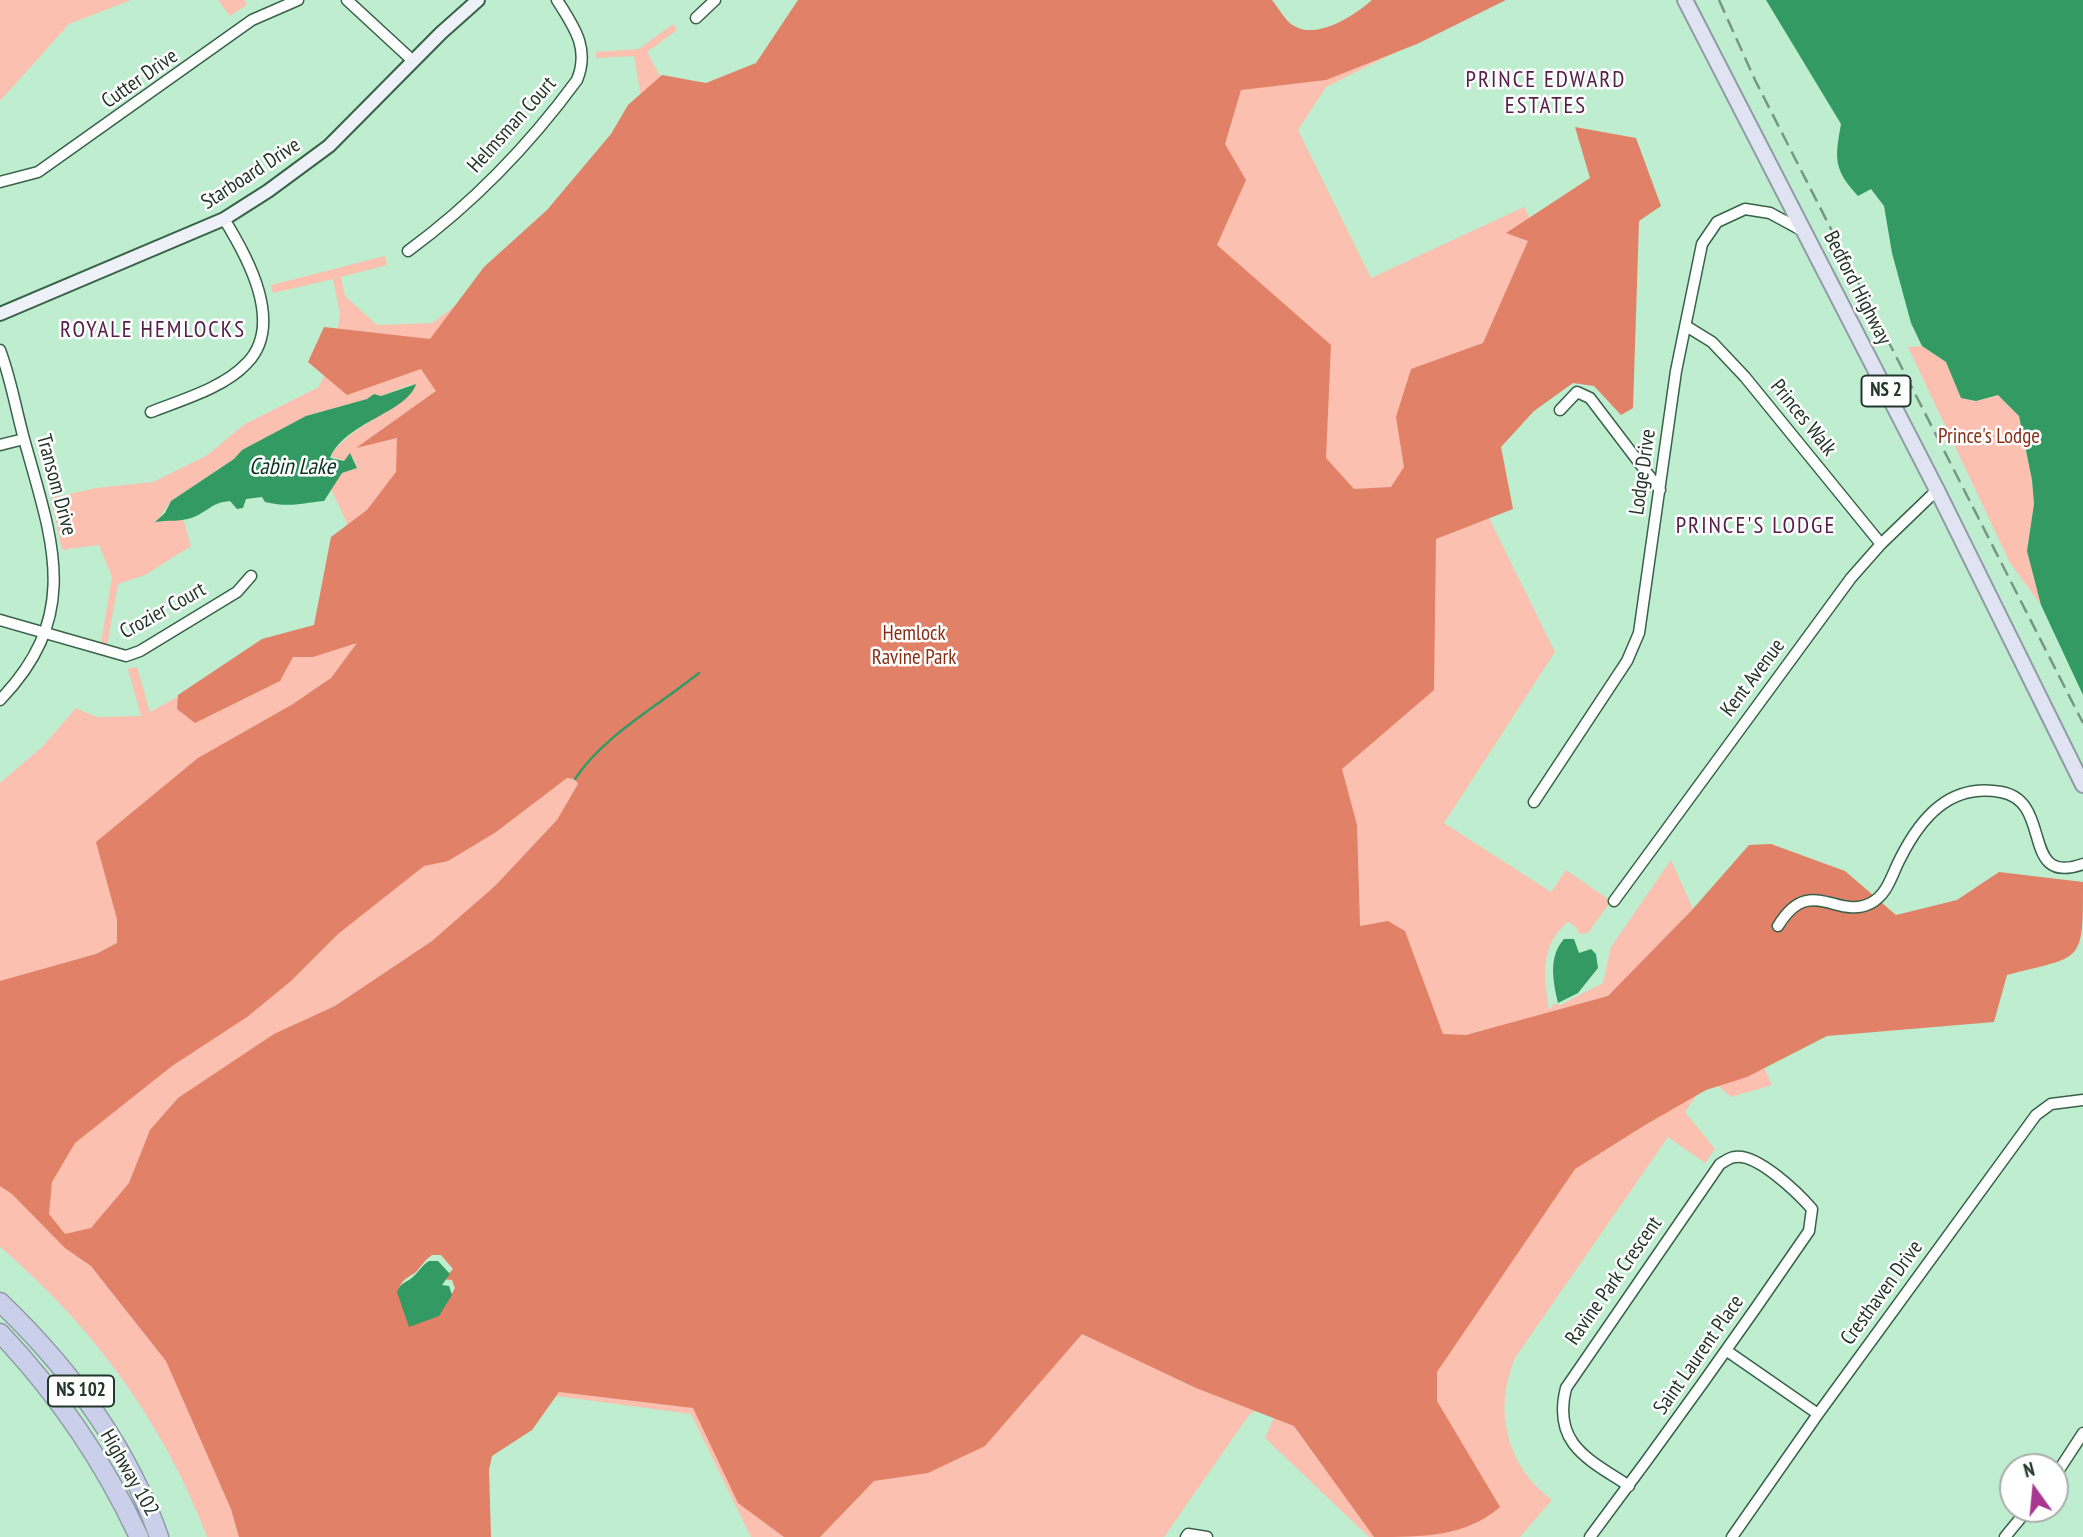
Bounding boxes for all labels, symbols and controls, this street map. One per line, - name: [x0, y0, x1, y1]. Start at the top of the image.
- street label: Cutter Drive: [97, 44, 183, 114]
- district label: PRINCE EDWARD ESTATES: [1467, 66, 1625, 120]
- street label: Helmsman Court: [462, 72, 562, 178]
- street label: Starboard Drive: [197, 133, 305, 215]
- street label: Bedford Highway: [1818, 227, 1896, 349]
- district label: ROYALE HEMLOCKS: [62, 316, 244, 344]
- street label: Princes Walk: [1765, 375, 1841, 461]
- road number: NS 2: [1862, 376, 1910, 406]
- park label: Prince's Lodge: [1938, 424, 2040, 450]
- street label: Lodge Drive: [1625, 428, 1661, 516]
- street label: Transom Drive: [30, 432, 82, 538]
- water label: Cabin Lake: [249, 453, 335, 481]
- district label: PRINCE'S LODGE: [1677, 512, 1835, 540]
- street label: Crozier Court: [116, 577, 210, 645]
- park label: Hemlock Ravine Park: [872, 621, 956, 671]
- street label: Kent Avenue: [1716, 634, 1790, 722]
- street label: Ravine Park Crescent: [1560, 1212, 1668, 1350]
- street label: Cresthaven Drive: [1836, 1236, 1928, 1350]
- street label: Saint Laurent Place: [1649, 1291, 1749, 1419]
- road number: NS 102: [48, 1376, 114, 1406]
- street label: Highway 102: [94, 1425, 164, 1521]
- north arrow: [1999, 1453, 2069, 1523]
- text: N: [2021, 1457, 2037, 1483]

